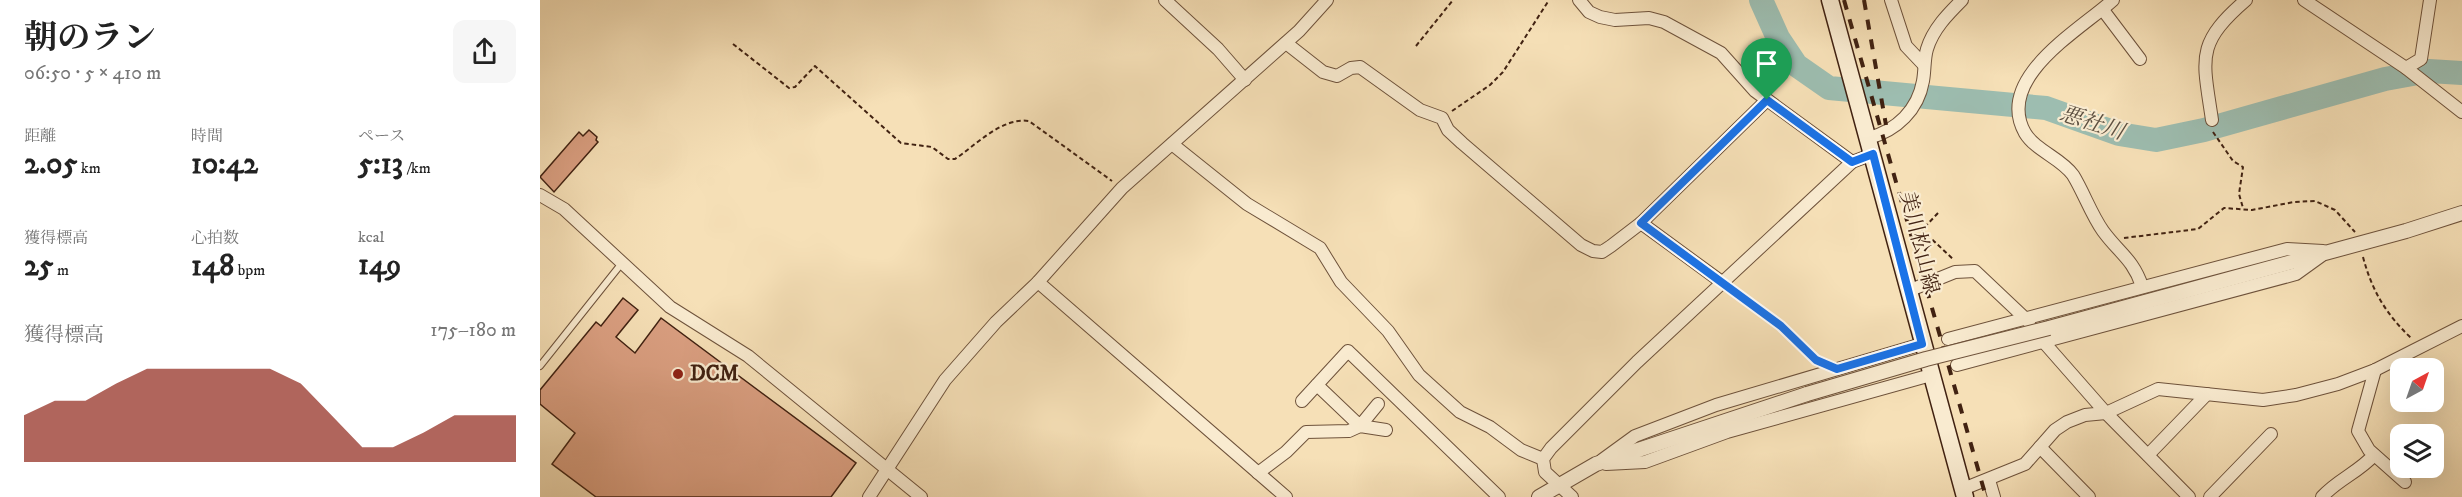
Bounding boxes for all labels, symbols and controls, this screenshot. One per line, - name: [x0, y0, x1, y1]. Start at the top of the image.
- text: 朝のラン: [24, 18, 156, 59]
- button: share: [453, 20, 516, 83]
- pin: [1741, 38, 1792, 100]
- icon: arrive: [1750, 47, 1783, 80]
- text: 06:50 · 5 × 410 m: [24, 61, 161, 86]
- water label: 悪社川: [2056, 100, 2129, 147]
- text: 距離: [24, 126, 56, 146]
- text: 時間: [191, 126, 223, 146]
- text: ペース: [358, 126, 405, 146]
- text: 2.05: [24, 146, 77, 183]
- text: 10:42: [191, 146, 258, 183]
- text: 5:13: [358, 146, 403, 183]
- text: km: [77, 158, 101, 178]
- text: /km: [403, 158, 431, 178]
- street label: 美川松山線: [1894, 189, 1944, 297]
- text: kcal: [358, 227, 384, 247]
- text: 獲得標高: [24, 228, 88, 248]
- text: 心拍数: [191, 228, 239, 248]
- text: 149: [358, 247, 401, 284]
- text: 25: [24, 248, 53, 285]
- text: 148: [191, 248, 234, 285]
- text: m: [53, 260, 69, 280]
- text: bpm: [234, 260, 265, 280]
- text: 175–180 m: [430, 318, 516, 343]
- text: 獲得標高: [24, 323, 104, 348]
- north arrow: [2390, 358, 2444, 412]
- map controls: [2390, 358, 2444, 478]
- place label: DCM: [690, 361, 739, 387]
- marker: DCM: [671, 367, 685, 381]
- button: layers: [2390, 424, 2444, 478]

